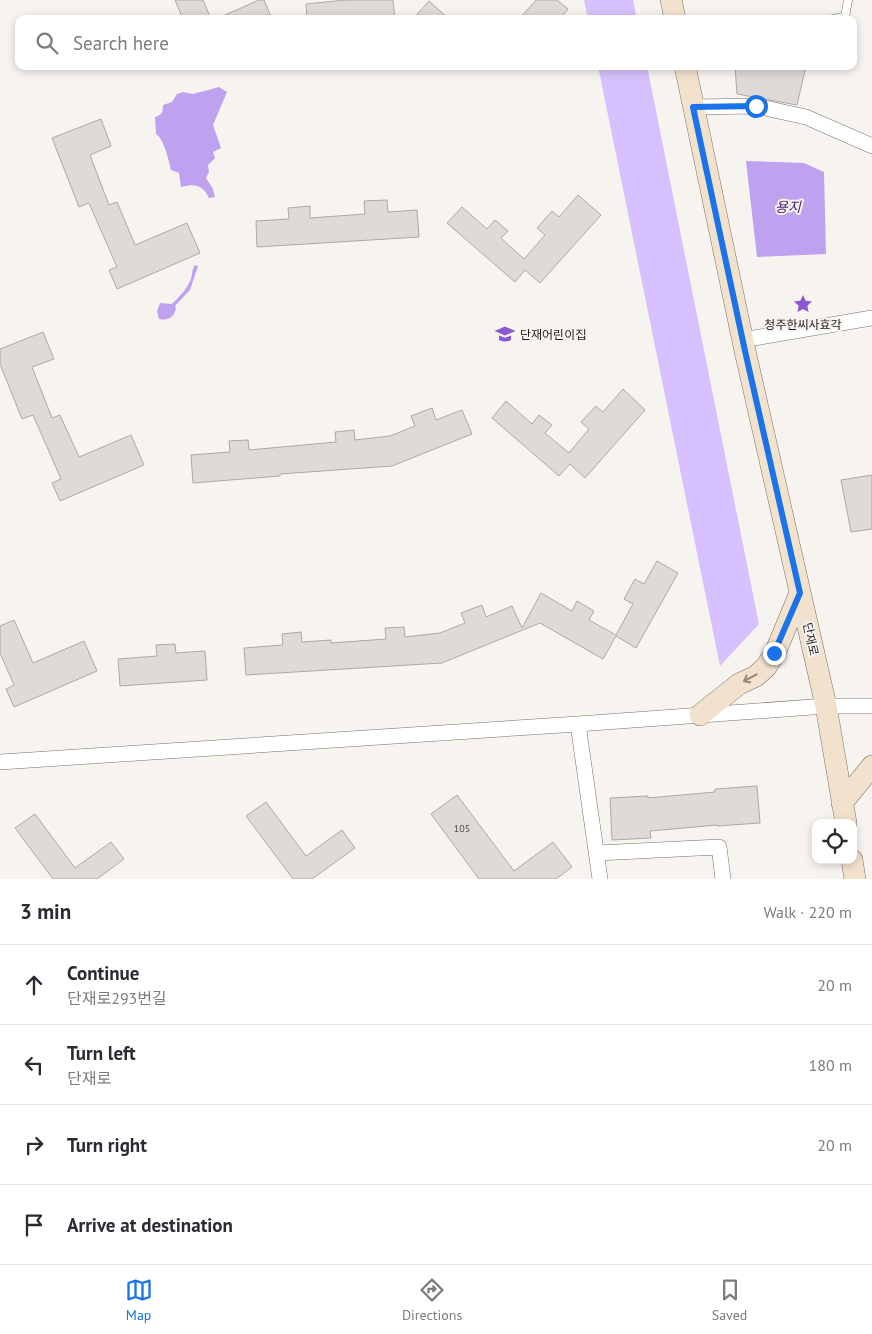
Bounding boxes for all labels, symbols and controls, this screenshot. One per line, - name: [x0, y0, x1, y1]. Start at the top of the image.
- search box: [15, 15, 857, 70]
- icon: search: [33, 29, 61, 57]
- text: Search here: [73, 31, 169, 55]
- route start: [745, 95, 768, 118]
- water label: 용지: [775, 198, 802, 216]
- place icon: 청주한씨사효각: [792, 293, 814, 315]
- place label: 청주한씨사효각: [764, 317, 842, 332]
- school or university icon: 단재어린이집: [494, 323, 516, 345]
- place label: 단재어린이집: [520, 327, 586, 342]
- street label: 단재로: [800, 621, 822, 657]
- route end: [763, 642, 786, 665]
- one-way arrow: [743, 673, 758, 683]
- map controls: [812, 819, 857, 864]
- button: locate: [812, 819, 857, 864]
- house number: 105: [454, 822, 470, 835]
- text: 3 min: [20, 898, 71, 925]
- text: Walk · 220 m: [763, 902, 852, 922]
- text: Continue: [67, 961, 139, 985]
- icon: ahead: [20, 971, 48, 999]
- text: 20 m: [817, 975, 852, 995]
- text: 단재로293번길: [67, 988, 167, 1008]
- text: Turn left: [67, 1041, 136, 1065]
- icon: left: [20, 1051, 48, 1079]
- text: 180 m: [809, 1055, 852, 1075]
- text: 단재로: [67, 1068, 111, 1088]
- icon: right: [20, 1131, 48, 1159]
- text: Turn right: [67, 1133, 147, 1157]
- text: 20 m: [817, 1135, 852, 1155]
- icon: arrive: [20, 1211, 48, 1239]
- text: Arrive at destination: [67, 1213, 233, 1237]
- tab: Map: [125, 1276, 153, 1324]
- tab: Directions: [402, 1276, 462, 1324]
- tab: Saved: [712, 1276, 747, 1324]

